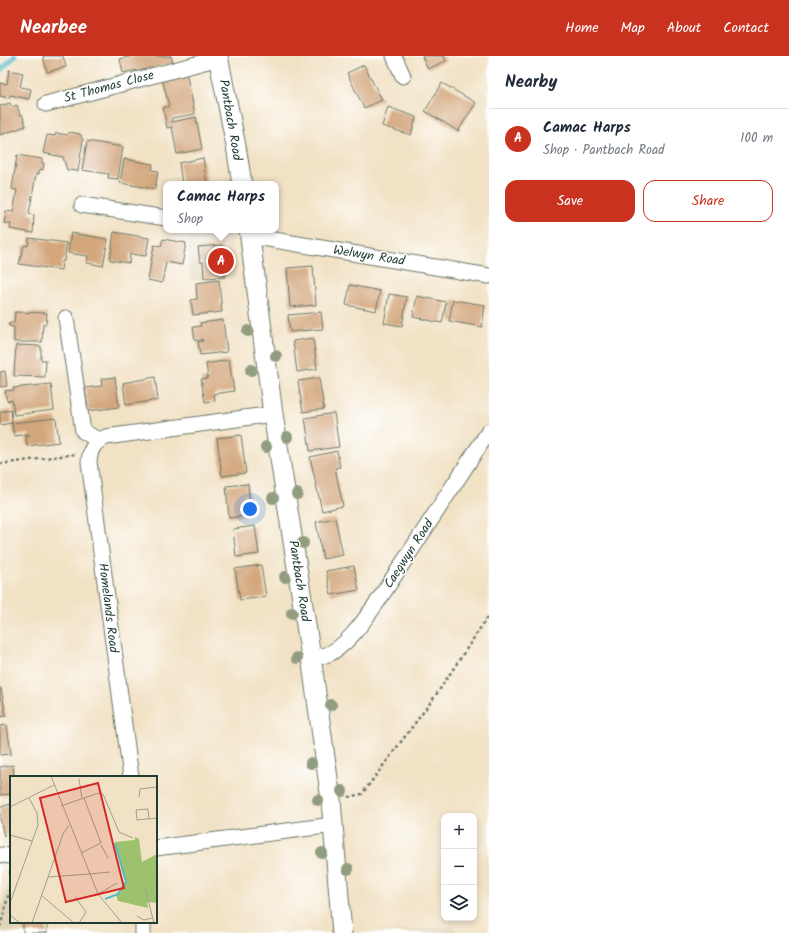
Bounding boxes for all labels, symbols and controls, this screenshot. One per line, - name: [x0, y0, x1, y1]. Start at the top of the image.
- text: Nearbee: [20, 13, 87, 43]
- text: Home: [565, 17, 599, 39]
- text: Map: [621, 17, 645, 39]
- text: About: [667, 17, 701, 39]
- text: Contact: [723, 17, 769, 39]
- street label: St Thomas Close: [62, 65, 156, 109]
- text: Nearby: [505, 69, 557, 96]
- street label: Pantbach Road: [213, 78, 248, 163]
- text: Camac Harps: [543, 116, 631, 140]
- text: A: [514, 128, 522, 149]
- text: 100 m: [740, 128, 773, 149]
- text: Shop · Pantbach Road: [543, 140, 665, 161]
- button: Save: [505, 180, 635, 222]
- button: Share: [643, 180, 773, 222]
- popup: [163, 181, 279, 233]
- text: Camac Harps: [177, 185, 265, 209]
- text: Shop: [177, 209, 203, 230]
- street label: Welwyn Road: [332, 240, 407, 272]
- pin: A: [208, 246, 234, 276]
- your location: [240, 499, 260, 519]
- street label: Caegwyn Road: [379, 515, 440, 593]
- street label: Pantbach Road: [282, 539, 316, 624]
- street label: Homelands Road: [92, 562, 124, 655]
- inset map: [10, 776, 157, 923]
- map controls: [441, 813, 477, 921]
- button: +: [441, 813, 477, 849]
- button: −: [441, 849, 477, 885]
- button: layers: [441, 885, 477, 921]

